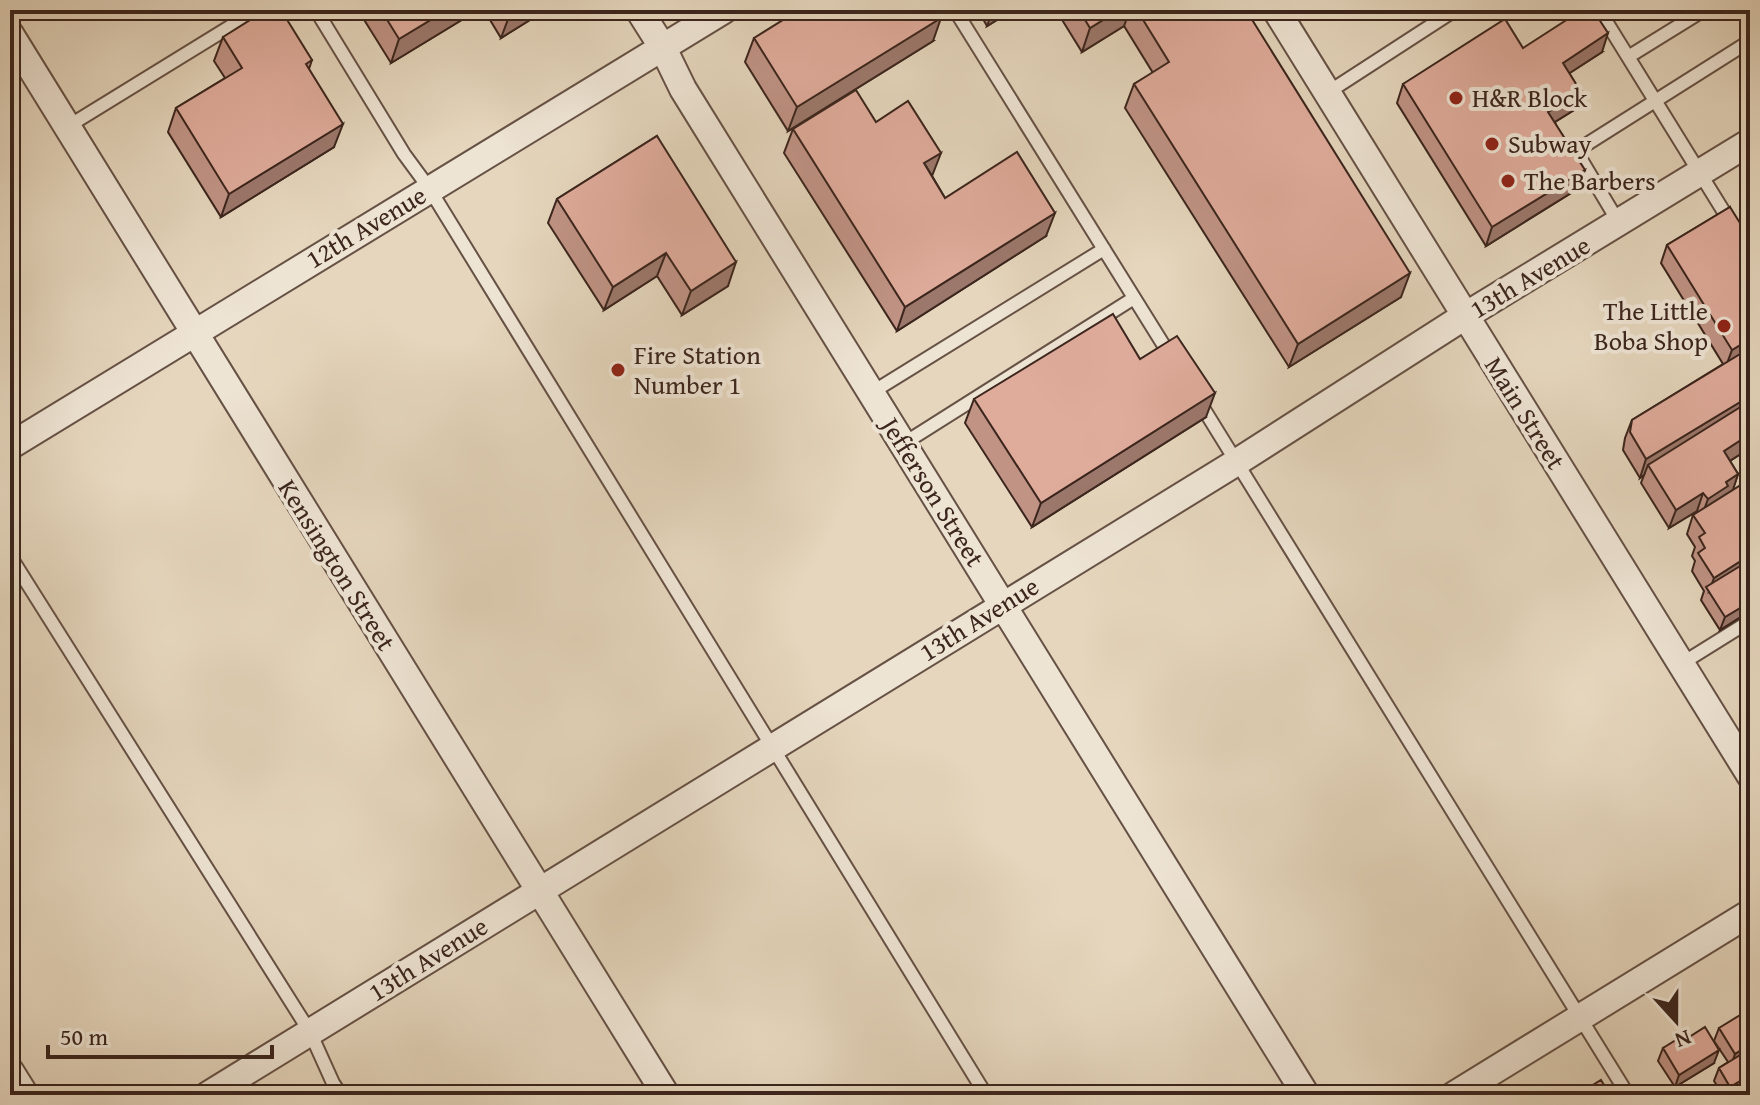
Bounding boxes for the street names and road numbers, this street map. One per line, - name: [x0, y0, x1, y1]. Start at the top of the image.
- street label: 12th Avenue: [298, 175, 433, 278]
- street label: 13th Avenue: [1462, 225, 1597, 328]
- street label: Main Street: [1475, 349, 1576, 477]
- street label: Jefferson Street: [870, 407, 995, 574]
- street label: Kensington Street: [269, 471, 406, 658]
- street label: 13th Avenue: [911, 566, 1046, 671]
- street label: 13th Avenue: [360, 906, 495, 1011]

